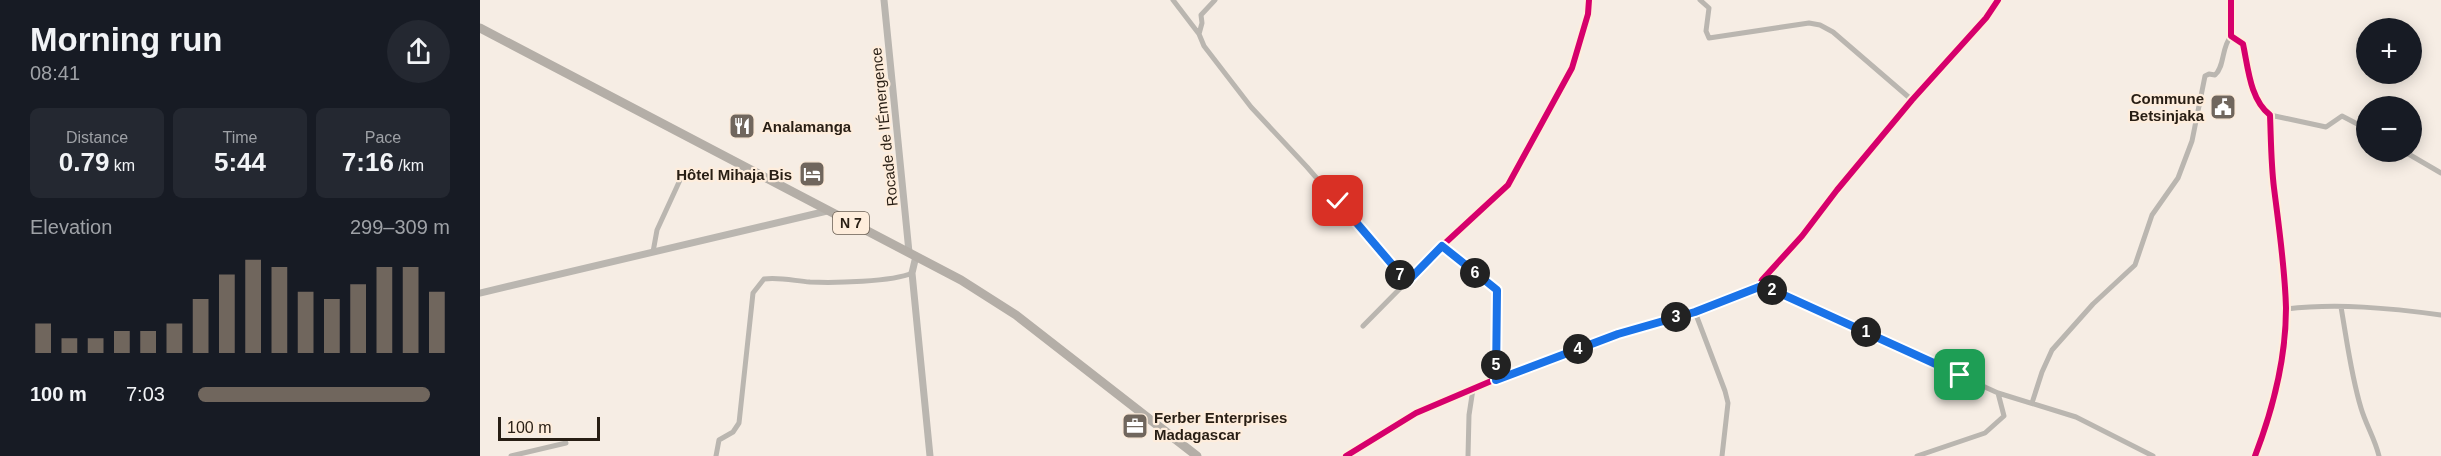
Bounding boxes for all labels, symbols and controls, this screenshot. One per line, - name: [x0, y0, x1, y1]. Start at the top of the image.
- map controls: [2356, 18, 2422, 162]
- button: +: [2356, 18, 2422, 84]
- button: share: [387, 20, 450, 83]
- text: Morning run: [30, 21, 222, 58]
- street label: Rocade de l'Émergence: [867, 47, 901, 207]
- text: 08:41: [30, 62, 80, 84]
- place label: Commune Betsinjaka: [2129, 90, 2205, 124]
- public building icon: Commune Betsinjaka: [2208, 92, 2238, 122]
- button: −: [2356, 96, 2422, 162]
- restaurant icon: Analamanga: [727, 111, 757, 141]
- place label: Analamanga: [762, 118, 852, 135]
- text: Distance: [66, 129, 128, 146]
- text: Time: [223, 129, 257, 146]
- text: Pace: [365, 129, 401, 146]
- text: 0.79: [59, 147, 109, 177]
- text: 5:44: [214, 147, 266, 177]
- text: 7:16: [342, 147, 394, 177]
- text: km: [109, 157, 135, 174]
- text: /km: [394, 157, 424, 174]
- hotel icon: Hôtel Mihaja Bis: [797, 159, 827, 189]
- place label: Hôtel Mihaja Bis: [676, 166, 792, 183]
- pin: [1312, 175, 1363, 226]
- icon: check: [1321, 184, 1354, 217]
- road number: N 7: [833, 212, 869, 234]
- text: Elevation: [30, 216, 112, 238]
- text: 299–309 m: [350, 216, 450, 238]
- pin: 6: [1460, 258, 1490, 288]
- pin: 7: [1385, 260, 1415, 290]
- text: 6: [1471, 264, 1479, 281]
- text: 7: [1396, 266, 1404, 283]
- pin: 2: [1757, 275, 1787, 305]
- text: 2: [1768, 281, 1776, 298]
- pin: 3: [1661, 302, 1691, 332]
- text: 3: [1672, 308, 1680, 325]
- pin: 1: [1851, 317, 1881, 347]
- text: 1: [1862, 323, 1870, 340]
- pin: 4: [1563, 334, 1593, 364]
- text: 4: [1574, 340, 1582, 357]
- pin: [1934, 349, 1985, 400]
- pin: 5: [1481, 350, 1511, 380]
- text: 5: [1492, 356, 1500, 373]
- icon: arrive: [1943, 358, 1976, 391]
- text: 100 m: [30, 383, 87, 405]
- text: 7:03: [126, 383, 165, 405]
- place label: Ferber Enterprises Madagascar: [1154, 409, 1287, 443]
- office icon: Ferber Enterprises Madagascar: [1120, 411, 1150, 441]
- scale bar: [498, 414, 600, 442]
- text: 100 m: [507, 419, 551, 436]

